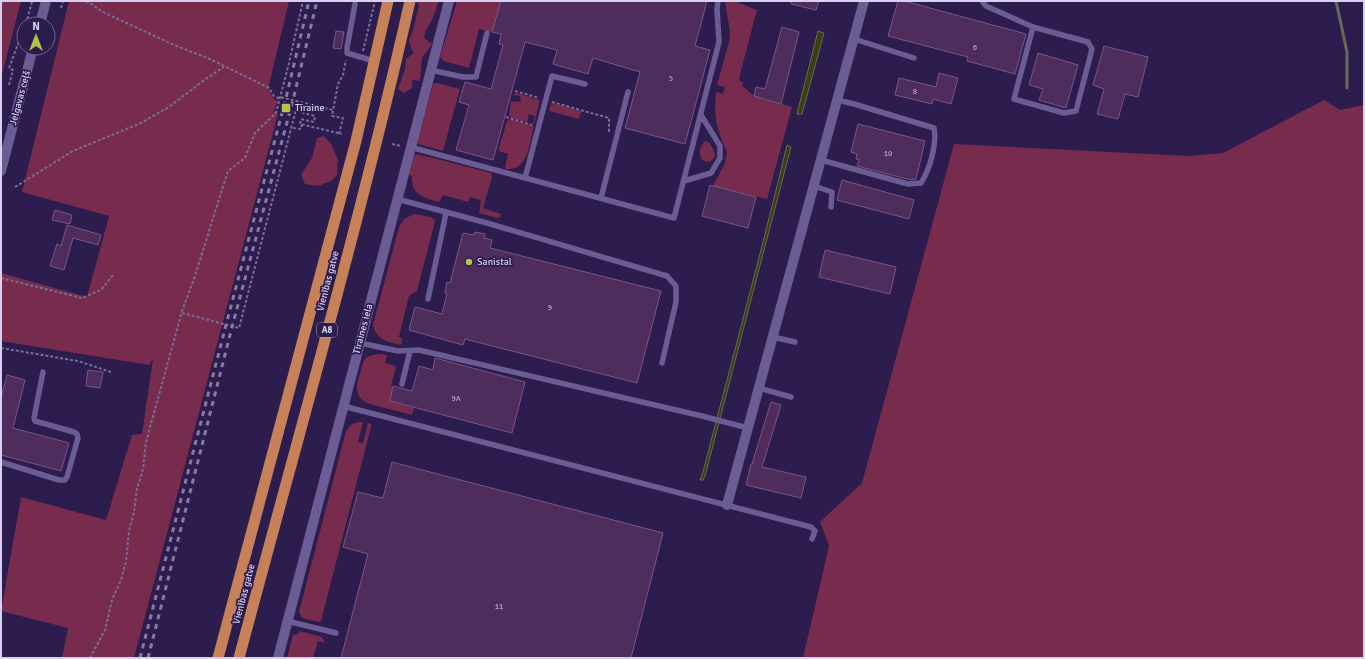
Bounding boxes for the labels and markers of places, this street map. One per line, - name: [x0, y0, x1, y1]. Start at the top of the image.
- marker: Tīraine: [280, 102, 292, 114]
- place label: Tīraine: [295, 102, 325, 114]
- place label: Sanistal: [477, 256, 512, 268]
- marker: Sanistal: [464, 257, 474, 267]

